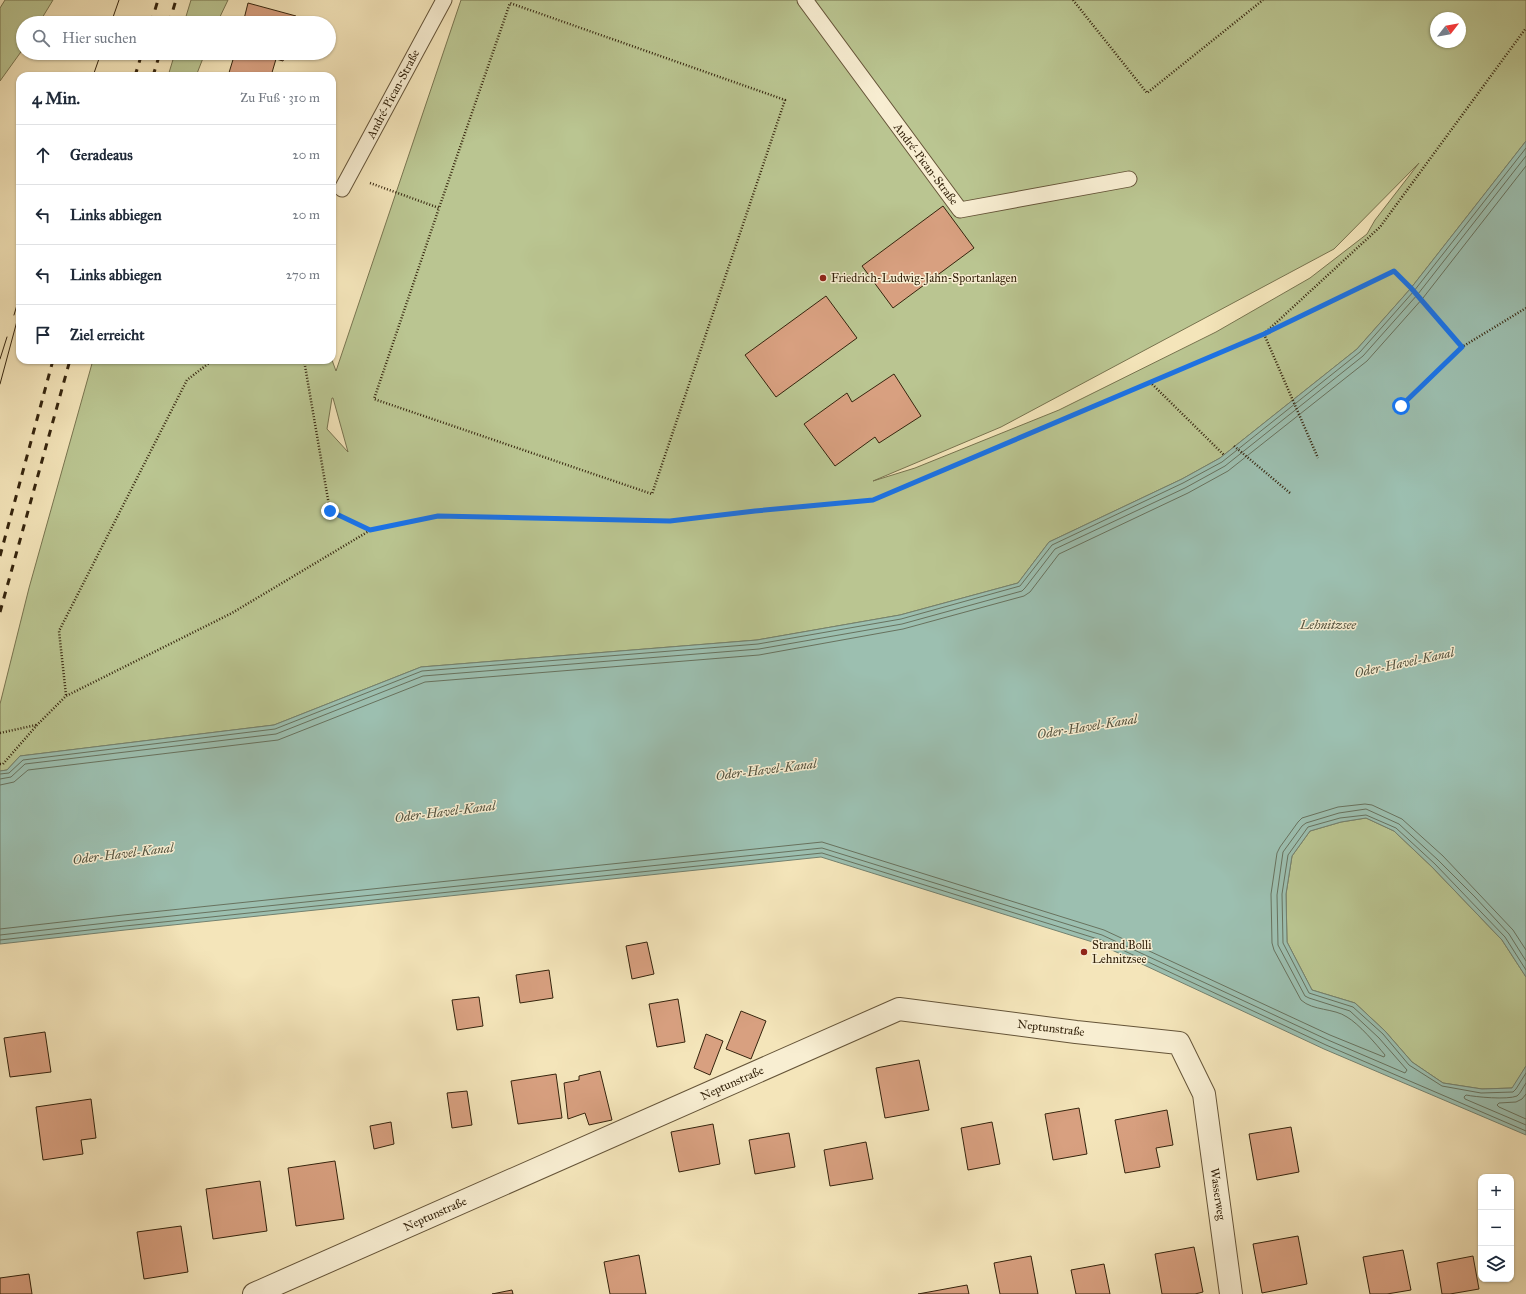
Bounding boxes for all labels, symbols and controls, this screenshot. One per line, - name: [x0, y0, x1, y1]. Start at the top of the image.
- north arrow: [1430, 12, 1466, 48]
- search box: [16, 16, 336, 60]
- icon: search: [30, 27, 52, 49]
- text: Hier suchen: [62, 29, 137, 47]
- street label: André-Pican-Straße: [363, 47, 422, 142]
- text: 4 Min.: [32, 88, 80, 109]
- text: Zu Fuß · 310 m: [240, 90, 320, 106]
- street label: André-Pican-Straße: [890, 120, 961, 208]
- icon: ahead: [32, 144, 54, 166]
- text: Geradeaus: [70, 146, 133, 164]
- text: 20 m: [292, 147, 320, 163]
- icon: left: [32, 204, 54, 226]
- text: Links abbiegen: [70, 206, 162, 224]
- text: 20 m: [292, 207, 320, 223]
- icon: left: [32, 264, 54, 286]
- text: Links abbiegen: [70, 266, 162, 284]
- text: 270 m: [286, 267, 320, 283]
- place label: Friedrich-Ludwig-Jahn-Sportanlagen: [831, 271, 1018, 286]
- marker: Friedrich-Ludwig-Jahn-Sportanlagen: [818, 273, 828, 283]
- icon: arrive: [32, 324, 54, 346]
- text: Ziel erreicht: [70, 326, 145, 344]
- route start: [1392, 397, 1410, 415]
- route end: [321, 502, 339, 520]
- water label: Lehnitzsee: [1299, 617, 1357, 633]
- water label: Oder-Havel-Kanal: [1353, 644, 1457, 681]
- water label: Oder-Havel-Kanal: [1036, 711, 1140, 743]
- water label: Oder-Havel-Kanal: [715, 756, 819, 784]
- water label: Oder-Havel-Kanal: [394, 798, 498, 826]
- water label: Oder-Havel-Kanal: [72, 840, 176, 868]
- place label: Strand Bolli Lehnitzsee: [1092, 938, 1152, 966]
- marker: Strand Bolli Lehnitzsee: [1079, 947, 1089, 957]
- street label: Neptunstraße: [1017, 1017, 1085, 1039]
- street label: Neptunstraße: [698, 1063, 766, 1103]
- street label: Wasserweg: [1206, 1167, 1229, 1222]
- map controls: [1478, 1174, 1514, 1282]
- button: +: [1478, 1174, 1514, 1210]
- street label: Neptunstraße: [401, 1194, 469, 1234]
- button: −: [1478, 1210, 1514, 1246]
- button: layers: [1478, 1246, 1514, 1282]

